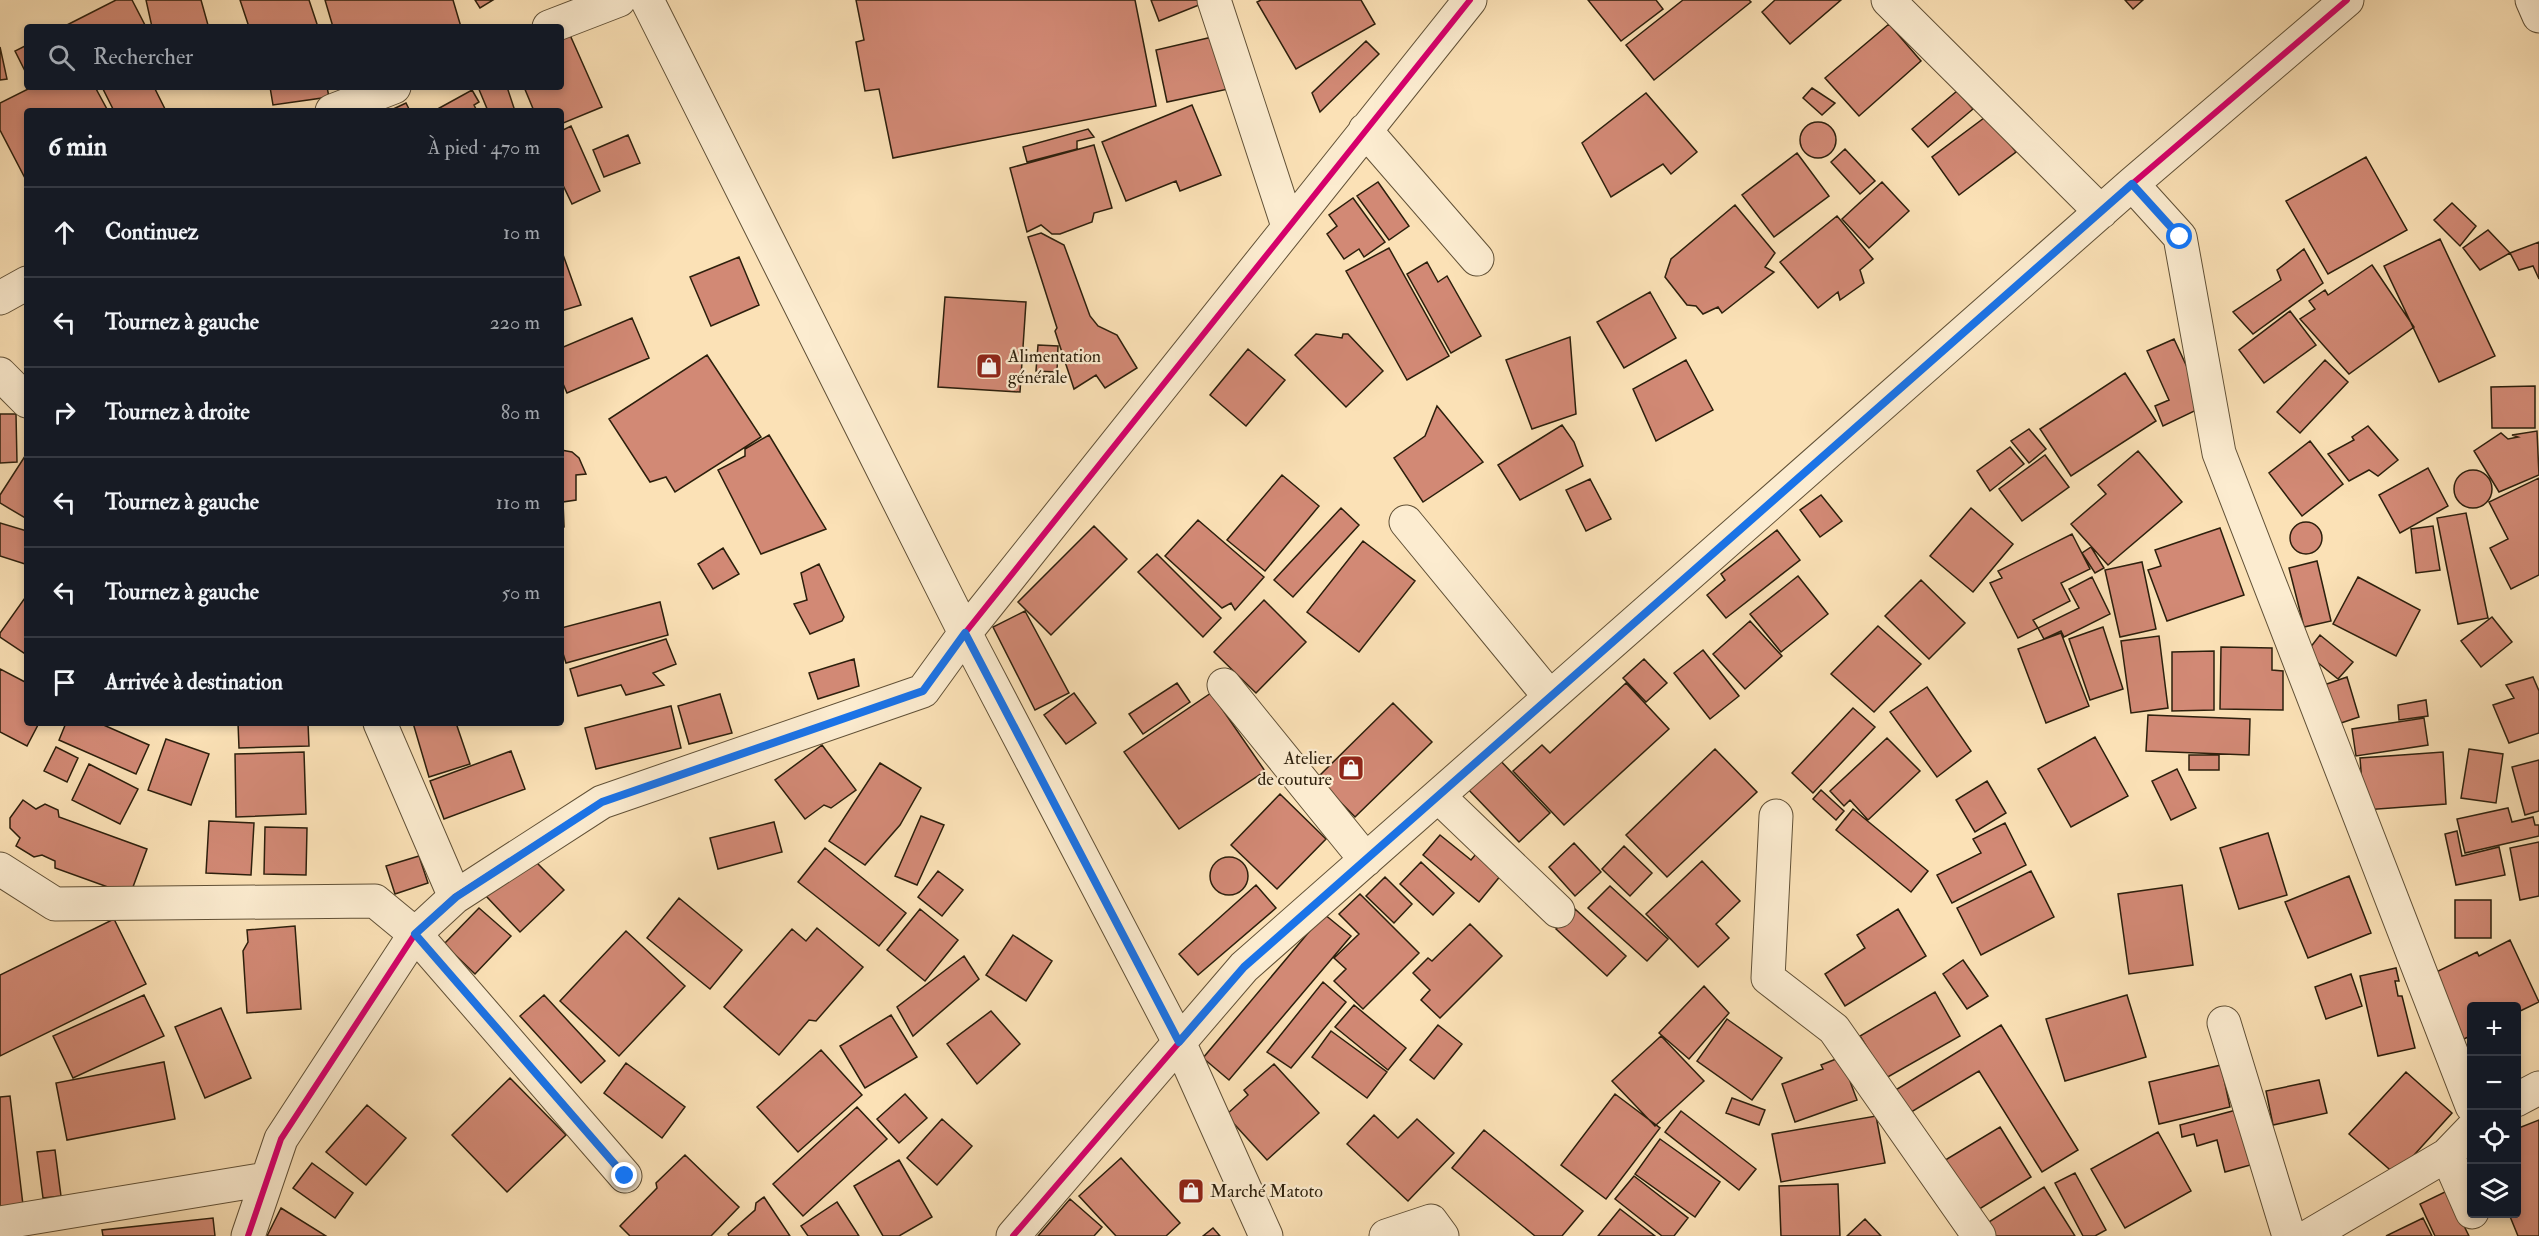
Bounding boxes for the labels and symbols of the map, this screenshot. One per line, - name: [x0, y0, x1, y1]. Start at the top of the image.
- route start: [2166, 223, 2192, 249]
- place label: Alimentation générale: [1007, 345, 1101, 389]
- shop icon: Alimentation générale: [974, 351, 1004, 381]
- place label: Atelier de couture: [1257, 747, 1332, 791]
- shop icon: Atelier de couture: [1336, 753, 1366, 783]
- route end: [611, 1162, 637, 1188]
- shop icon: Marché Matoto: [1176, 1176, 1206, 1206]
- place label: Marché Matoto: [1210, 1180, 1323, 1203]

